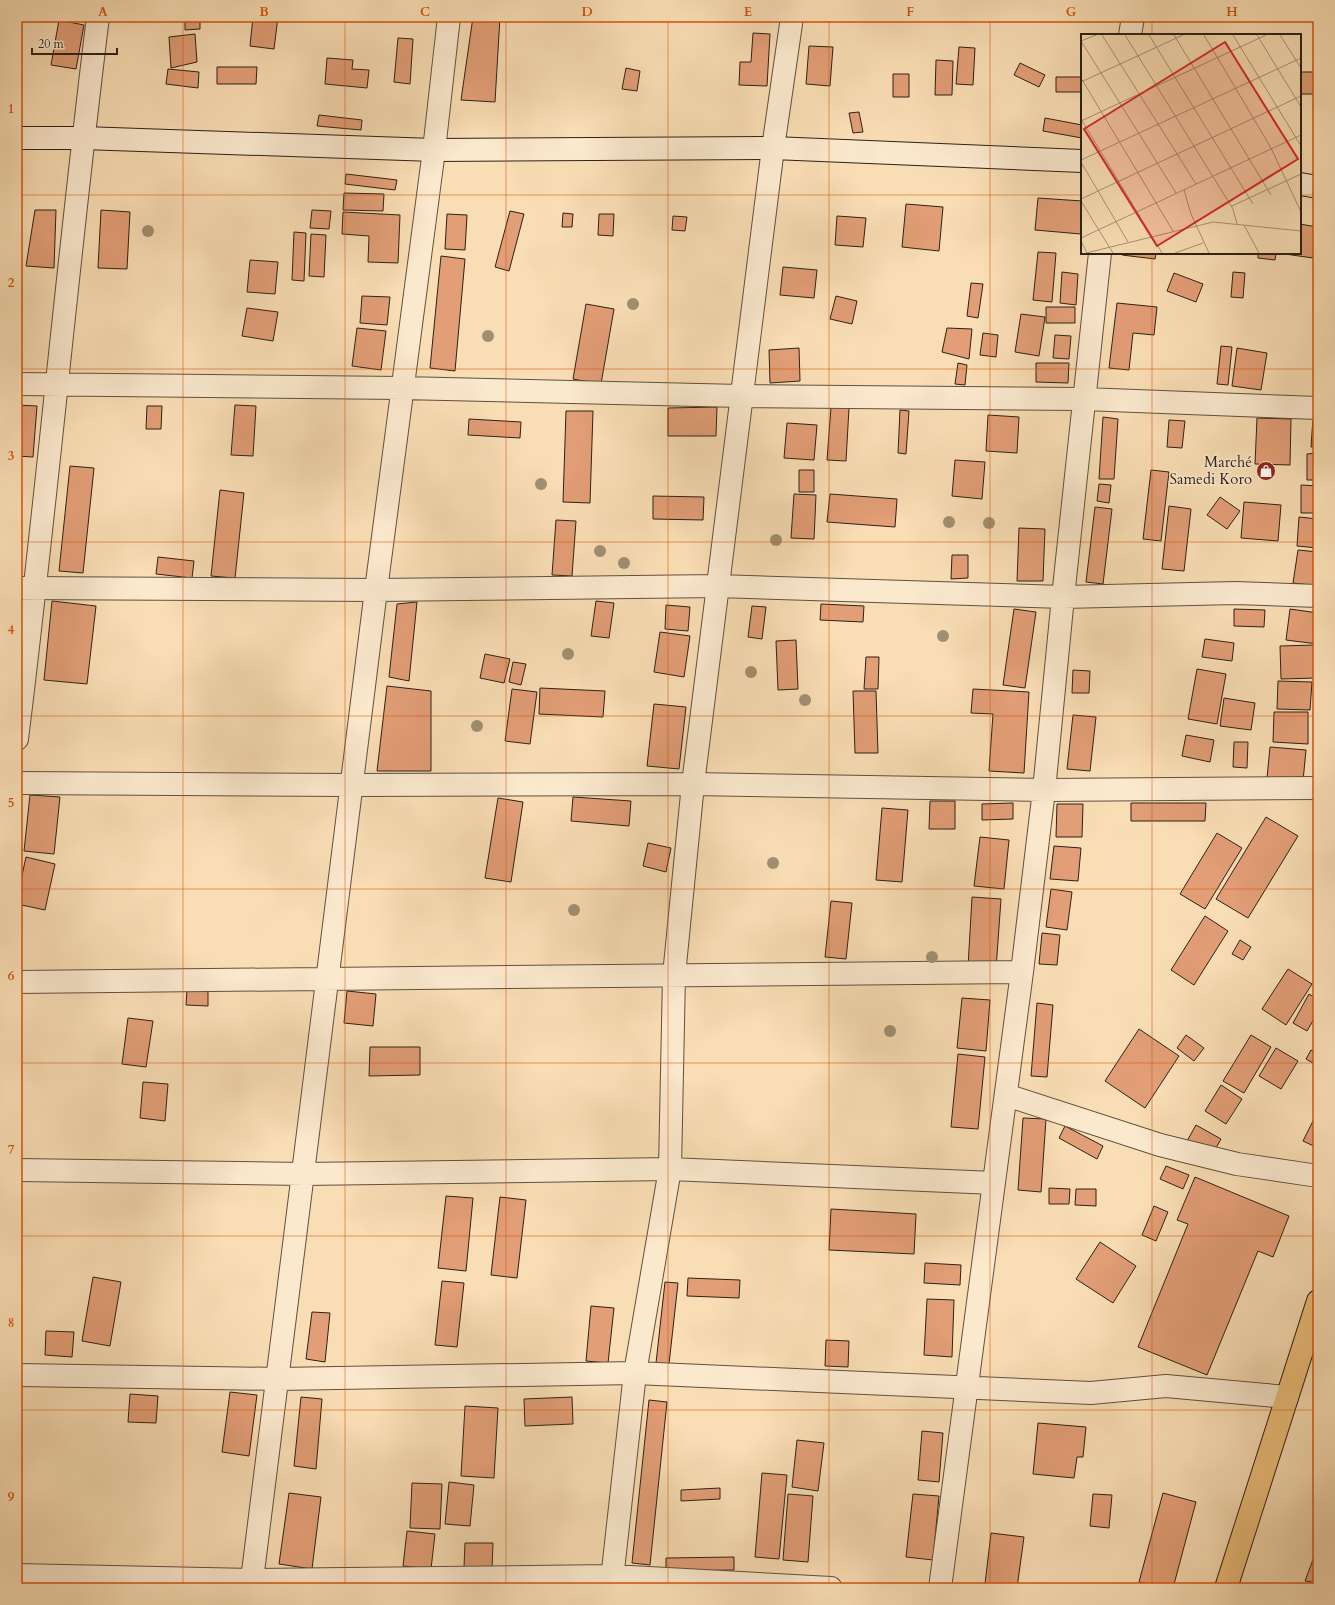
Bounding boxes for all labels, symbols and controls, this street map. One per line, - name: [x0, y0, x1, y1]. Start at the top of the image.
- text: A: [98, 3, 108, 21]
- text: B: [259, 3, 269, 21]
- text: C: [420, 3, 430, 21]
- text: D: [581, 3, 593, 21]
- text: E: [744, 3, 752, 21]
- text: F: [906, 3, 914, 21]
- text: G: [1066, 3, 1077, 21]
- text: H: [1226, 3, 1238, 21]
- scale bar: [32, 30, 117, 56]
- inset map: [1081, 34, 1301, 254]
- text: 20 m: [38, 36, 65, 52]
- text: 1: [8, 100, 14, 118]
- text: 2: [8, 274, 15, 292]
- text: 3: [8, 447, 15, 465]
- place label: Marché Samedi Koro: [1169, 452, 1252, 489]
- shop icon: Marché Samedi Koro: [1255, 460, 1277, 482]
- text: 4: [8, 621, 15, 639]
- text: 5: [8, 794, 14, 812]
- text: 6: [8, 967, 15, 985]
- text: 7: [8, 1141, 15, 1159]
- text: 8: [8, 1314, 14, 1332]
- text: 9: [8, 1488, 15, 1506]

